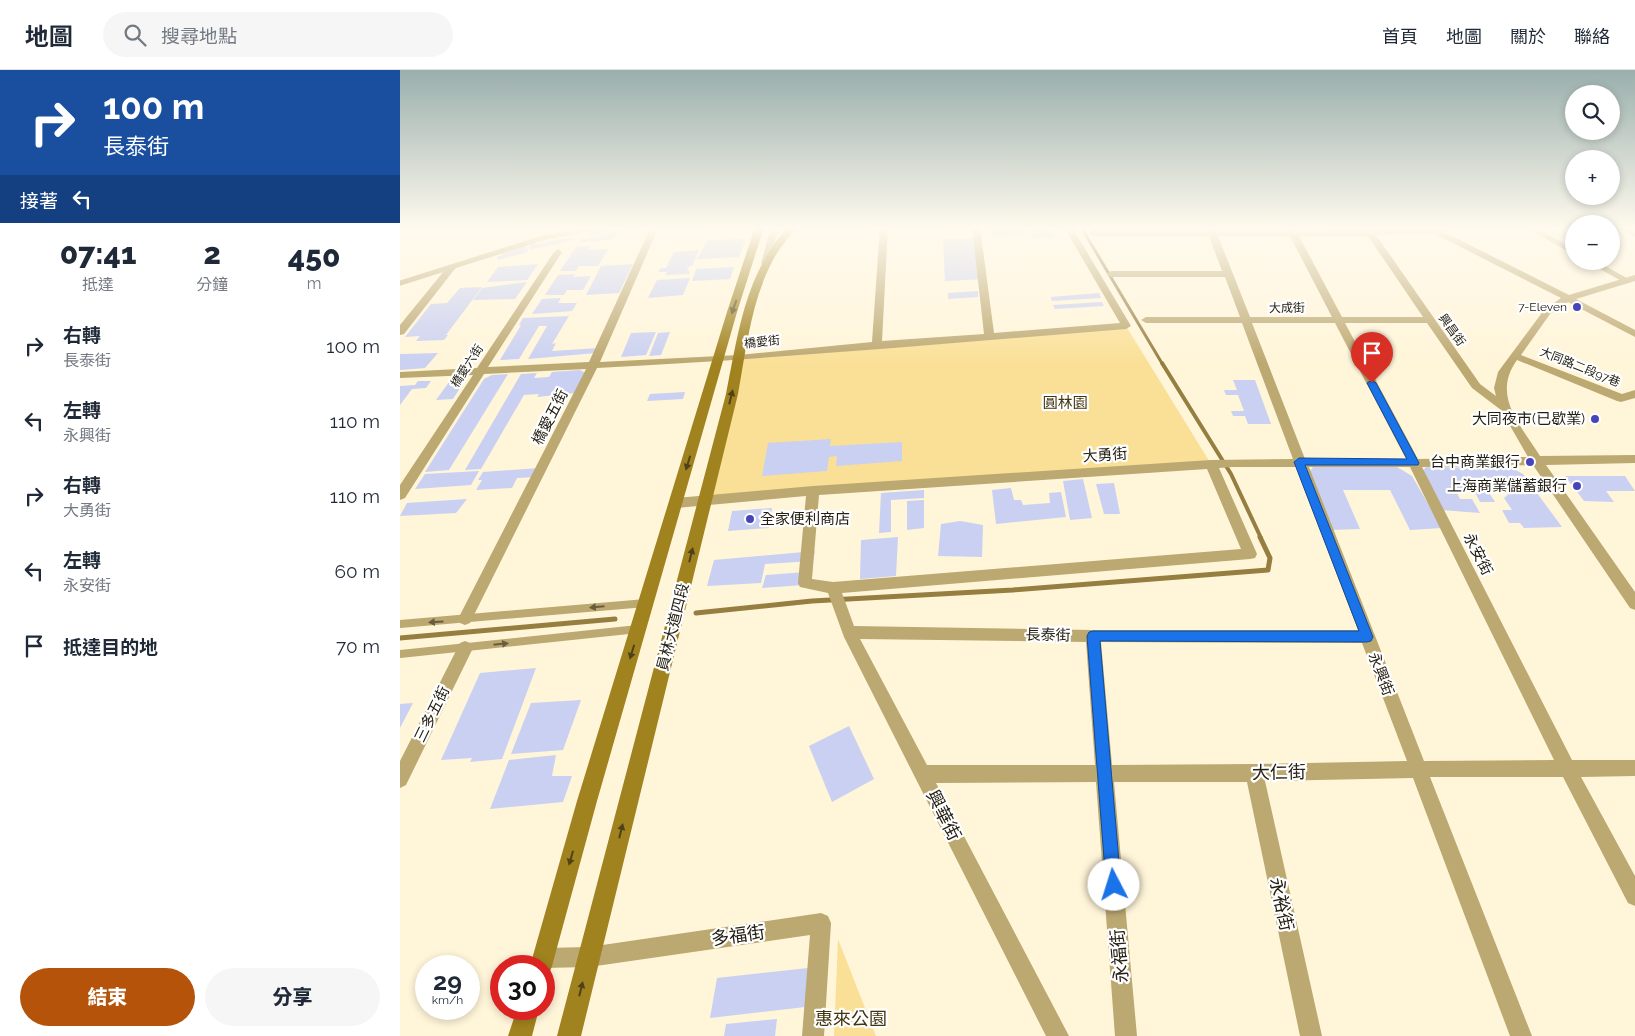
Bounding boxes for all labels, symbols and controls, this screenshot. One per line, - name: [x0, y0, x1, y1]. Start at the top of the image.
- search box: [103, 12, 453, 57]
- icon: search: [121, 21, 149, 49]
- text: 地圖: [25, 22, 73, 51]
- text: 搜尋地點: [161, 25, 237, 47]
- text: 首頁: [1382, 26, 1418, 47]
- text: 地圖: [1446, 26, 1482, 47]
- text: 關於: [1510, 26, 1546, 47]
- text: 聯絡: [1574, 26, 1610, 47]
- map controls: [1565, 85, 1620, 270]
- button: search: [1565, 85, 1620, 140]
- text: 100 m: [103, 86, 204, 127]
- icon: right: [20, 90, 85, 155]
- text: 長泰街: [103, 133, 169, 159]
- button: +: [1565, 150, 1620, 205]
- icon: left: [68, 185, 96, 213]
- text: 接著: [20, 190, 58, 212]
- button: −: [1565, 215, 1620, 270]
- text: 07:41: [60, 236, 136, 271]
- text: 2: [203, 236, 221, 271]
- text: 450: [288, 239, 340, 274]
- text: m: [307, 274, 321, 293]
- text: 抵達: [82, 275, 114, 294]
- text: 分鐘: [196, 275, 228, 294]
- one-way arrow: [730, 300, 738, 315]
- place label: 7-Eleven: [1518, 300, 1567, 314]
- street label: 大成街: [1269, 301, 1305, 315]
- marker: 7-Eleven: [1571, 301, 1583, 313]
- street label: 興昌街: [1436, 311, 1468, 349]
- text: 右轉: [63, 324, 101, 346]
- icon: right: [20, 332, 48, 360]
- pin: [1351, 332, 1393, 383]
- street label: 橋愛街: [743, 333, 781, 351]
- text: 100 m: [326, 335, 380, 357]
- icon: arrive: [1358, 339, 1386, 367]
- street label: 橋愛六街: [448, 342, 486, 390]
- street label: 大同路二段97巷: [1538, 345, 1622, 389]
- text: 長泰街: [63, 351, 111, 370]
- street label: 橋愛五街: [528, 386, 572, 448]
- one-way arrow: [727, 390, 735, 405]
- park label: 圓林園: [1042, 394, 1088, 412]
- text: 左轉: [63, 399, 101, 421]
- icon: left: [20, 407, 48, 435]
- text: 110 m: [330, 410, 380, 432]
- place label: 大同夜市(已歇業): [1472, 410, 1585, 428]
- marker: 大同夜市(已歇業): [1589, 413, 1601, 425]
- text: 永興街: [63, 426, 111, 445]
- street label: 大勇街: [1082, 444, 1128, 466]
- place label: 台中商業銀行: [1430, 453, 1520, 471]
- one-way arrow: [684, 456, 692, 471]
- marker: 台中商業銀行: [1524, 456, 1536, 468]
- text: 右轉: [63, 474, 101, 496]
- place label: 上海商業儲蓄銀行: [1447, 477, 1567, 495]
- marker: 上海商業儲蓄銀行: [1571, 480, 1583, 492]
- icon: right: [20, 482, 48, 510]
- text: 110 m: [330, 485, 380, 507]
- text: 大勇街: [63, 501, 111, 520]
- place label: 全家便利商店: [760, 510, 850, 528]
- marker: 全家便利商店: [744, 513, 756, 525]
- street label: 永安街: [1460, 530, 1496, 578]
- one-way arrow: [687, 547, 695, 562]
- text: 左轉: [63, 549, 101, 571]
- icon: left: [20, 557, 48, 585]
- text: 60 m: [335, 560, 380, 582]
- text: 永安街: [63, 576, 111, 595]
- street label: 員林大道四段: [653, 581, 693, 673]
- one-way arrow: [589, 603, 605, 611]
- one-way arrow: [427, 618, 443, 626]
- street label: 長泰街: [1025, 626, 1071, 644]
- icon: arrive: [20, 632, 48, 660]
- text: 70 m: [336, 635, 380, 657]
- text: 抵達目的地: [63, 636, 158, 658]
- one-way arrow: [493, 640, 509, 648]
- one-way arrow: [627, 645, 635, 660]
- street label: 永興街: [1365, 650, 1397, 698]
- street label: 三多五街: [411, 683, 453, 745]
- street label: 大仁街: [1252, 761, 1306, 783]
- street label: 興華街: [922, 786, 966, 844]
- one-way arrow: [617, 824, 625, 839]
- one-way arrow: [567, 851, 575, 866]
- position arrow: [1087, 858, 1139, 910]
- street label: 永裕街: [1266, 875, 1298, 933]
- street label: 多福街: [710, 921, 766, 949]
- street label: 永福街: [1106, 928, 1132, 984]
- speed limit sign: 30: [490, 955, 555, 1020]
- text: 29: [433, 966, 462, 996]
- button: 結束: [20, 968, 195, 1026]
- button: 分享: [205, 968, 380, 1026]
- one-way arrow: [577, 981, 585, 996]
- text: km/h: [432, 993, 463, 1007]
- park label: 惠來公園: [815, 1008, 887, 1029]

